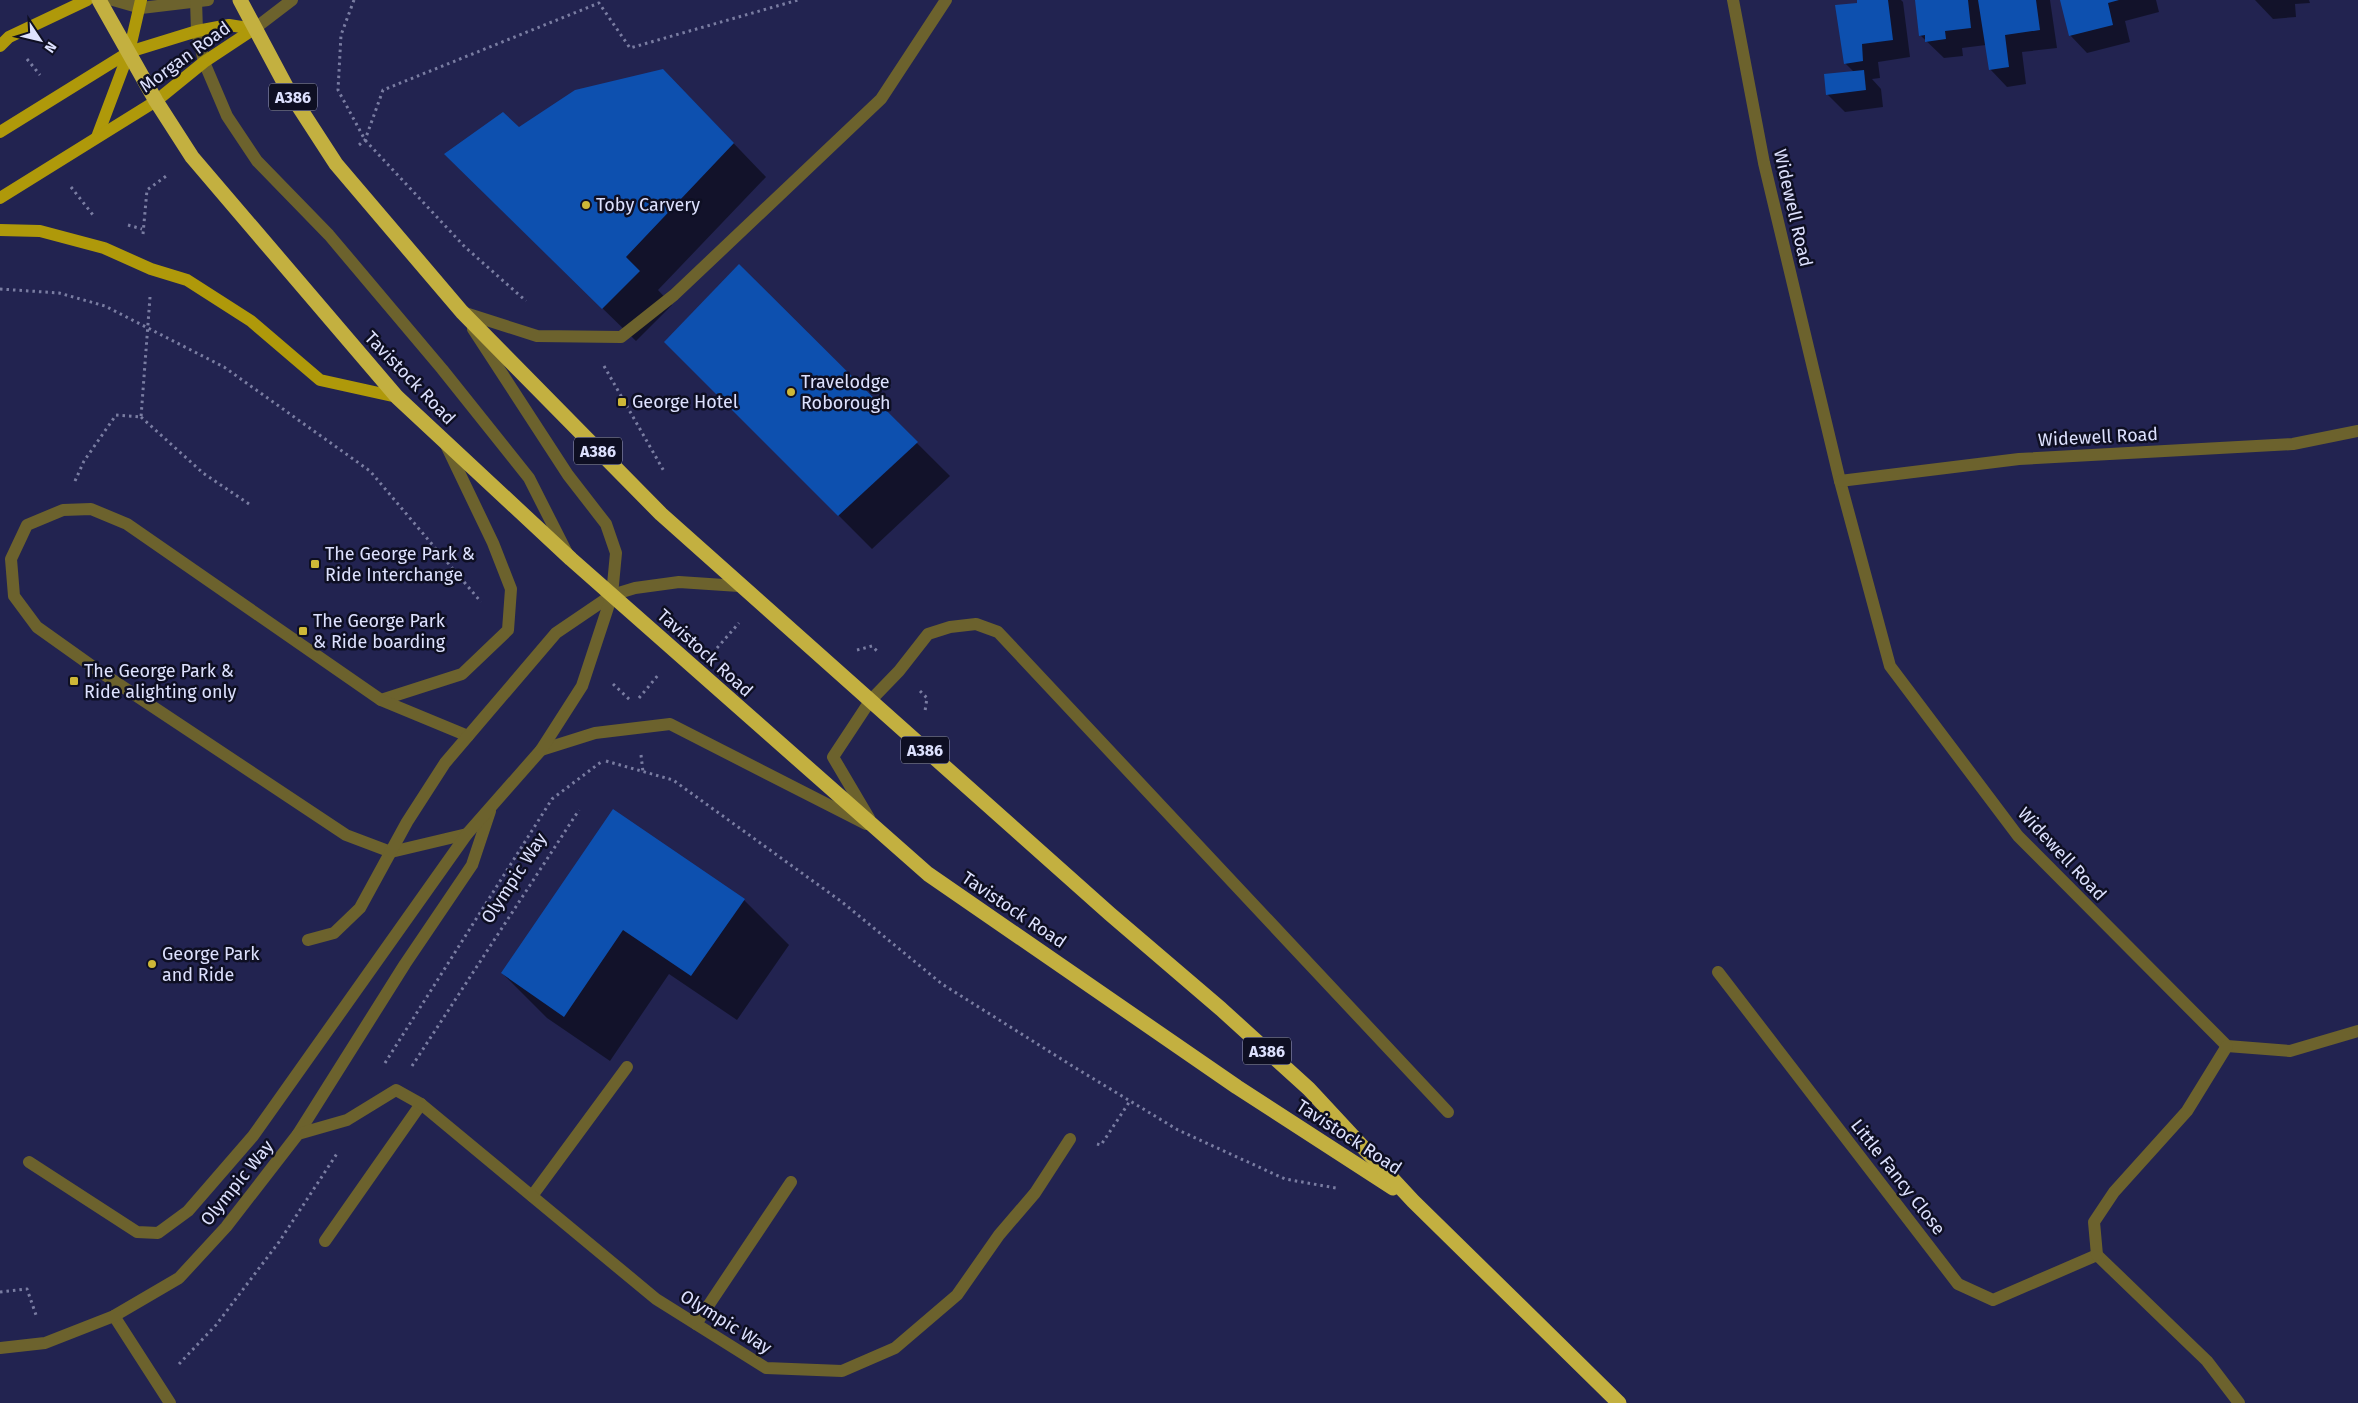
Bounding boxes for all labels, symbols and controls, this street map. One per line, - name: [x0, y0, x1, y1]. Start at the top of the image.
- north arrow: [15, 15, 65, 65]
- street label: Morgan Road: [135, 17, 235, 97]
- text: N: [41, 38, 60, 56]
- road number: A386: [269, 84, 317, 110]
- street label: Widewell Road: [1769, 147, 1817, 269]
- place label: Toby Carvery: [596, 194, 700, 216]
- marker: Toby Carvery: [580, 199, 592, 211]
- street label: Tavistock Road: [360, 327, 460, 429]
- place label: Travelodge Roborough: [801, 371, 891, 414]
- marker: Travelodge Roborough: [785, 386, 797, 398]
- place label: George Hotel: [632, 391, 738, 413]
- marker: George Hotel: [616, 396, 628, 408]
- street label: Widewell Road: [2037, 423, 2159, 451]
- road number: A386: [574, 438, 622, 464]
- place label: The George Park & Ride Interchange: [325, 543, 475, 586]
- marker: The George Park & Ride Interchange: [309, 558, 321, 570]
- street label: Tavistock Road: [653, 604, 757, 702]
- place label: The George Park & Ride boarding: [313, 610, 446, 653]
- marker: The George Park & Ride boarding: [297, 625, 309, 637]
- place label: The George Park & Ride alighting only: [84, 660, 237, 703]
- marker: The George Park & Ride alighting only: [68, 675, 80, 687]
- road number: A386: [901, 736, 949, 764]
- street label: Widewell Road: [2013, 803, 2111, 905]
- street label: Olympic Way: [477, 828, 552, 927]
- street label: Tavistock Road: [958, 867, 1070, 953]
- place label: George Park and Ride: [162, 943, 260, 986]
- marker: George Park and Ride: [146, 958, 158, 970]
- road number: A386: [1243, 1038, 1291, 1064]
- street label: Tavistock Road: [1292, 1095, 1406, 1179]
- street label: Little Fancy Close: [1846, 1115, 1950, 1239]
- street label: Olympic Way: [196, 1136, 278, 1230]
- street label: Olympic Way: [676, 1285, 776, 1359]

